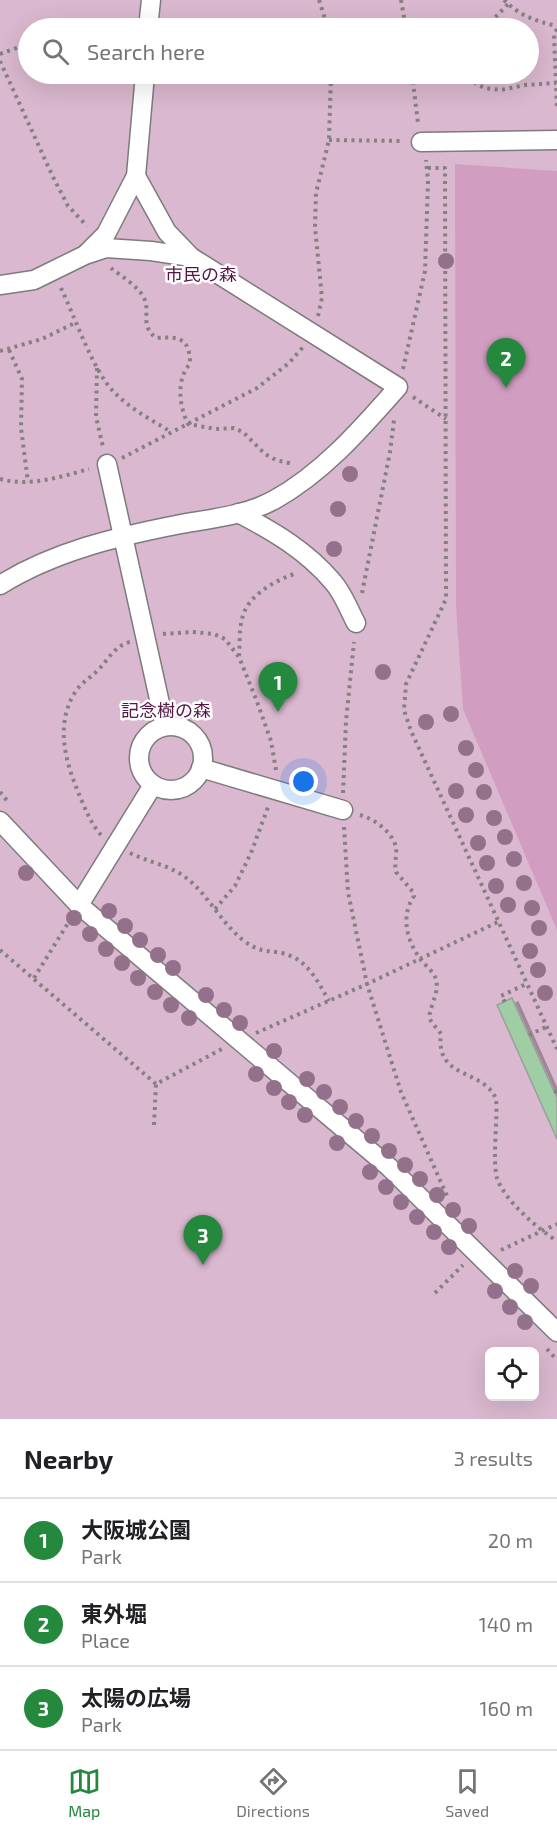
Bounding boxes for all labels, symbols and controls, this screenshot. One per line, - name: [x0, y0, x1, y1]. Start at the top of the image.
- search box: [18, 18, 539, 84]
- icon: search: [39, 35, 72, 68]
- text: Search here: [87, 38, 205, 64]
- park label: 市民の森: [165, 263, 237, 285]
- pin: 2: [486, 338, 526, 388]
- pin: 1: [258, 662, 298, 712]
- park label: 記念樹の森: [121, 699, 211, 721]
- your location: [289, 767, 318, 796]
- pin: 3: [184, 1216, 222, 1265]
- map controls: [485, 1347, 539, 1401]
- button: locate: [485, 1347, 539, 1401]
- text: Nearby: [24, 1443, 113, 1474]
- text: 3 results: [454, 1446, 533, 1470]
- text: 大阪城公園: [81, 1516, 191, 1542]
- text: 1: [39, 1528, 48, 1552]
- text: 20 m: [488, 1528, 533, 1552]
- text: Park: [81, 1544, 122, 1568]
- text: 東外堀: [81, 1600, 147, 1626]
- text: 2: [38, 1612, 49, 1636]
- text: 140 m: [479, 1612, 533, 1636]
- text: Place: [81, 1628, 130, 1652]
- text: 太陽の広場: [81, 1684, 191, 1710]
- text: 3: [38, 1696, 49, 1720]
- text: 160 m: [480, 1696, 533, 1720]
- text: Park: [81, 1712, 122, 1736]
- tab: Map: [68, 1765, 101, 1820]
- tab: Directions: [236, 1765, 310, 1820]
- tab: Saved: [445, 1765, 489, 1820]

